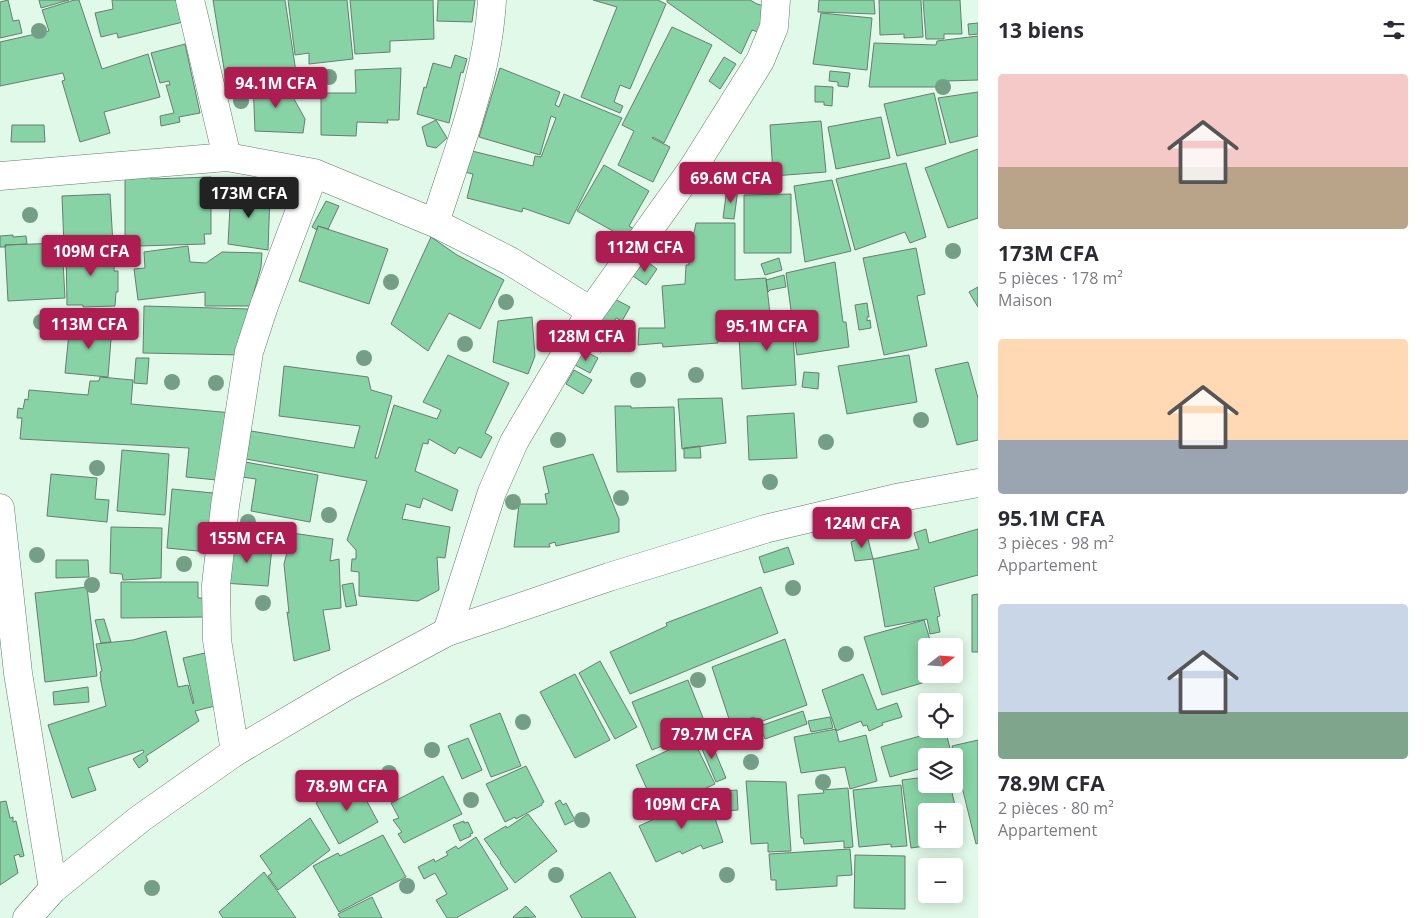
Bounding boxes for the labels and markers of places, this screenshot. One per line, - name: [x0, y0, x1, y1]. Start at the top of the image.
- pin: 94.1M CFA: [219, 66, 333, 109]
- pin: 69.6M CFA: [674, 162, 788, 204]
- pin: 173M CFA: [197, 176, 301, 219]
- pin: 112M CFA: [593, 230, 697, 273]
- pin: 109M CFA: [39, 234, 143, 277]
- pin: 113M CFA: [37, 308, 141, 350]
- pin: 95.1M CFA: [710, 310, 824, 352]
- pin: 128M CFA: [534, 320, 638, 362]
- pin: 124M CFA: [810, 506, 914, 549]
- pin: 155M CFA: [195, 522, 299, 564]
- pin: 79.7M CFA: [655, 718, 769, 760]
- pin: 78.9M CFA: [290, 770, 404, 812]
- pin: 109M CFA: [630, 788, 734, 830]

